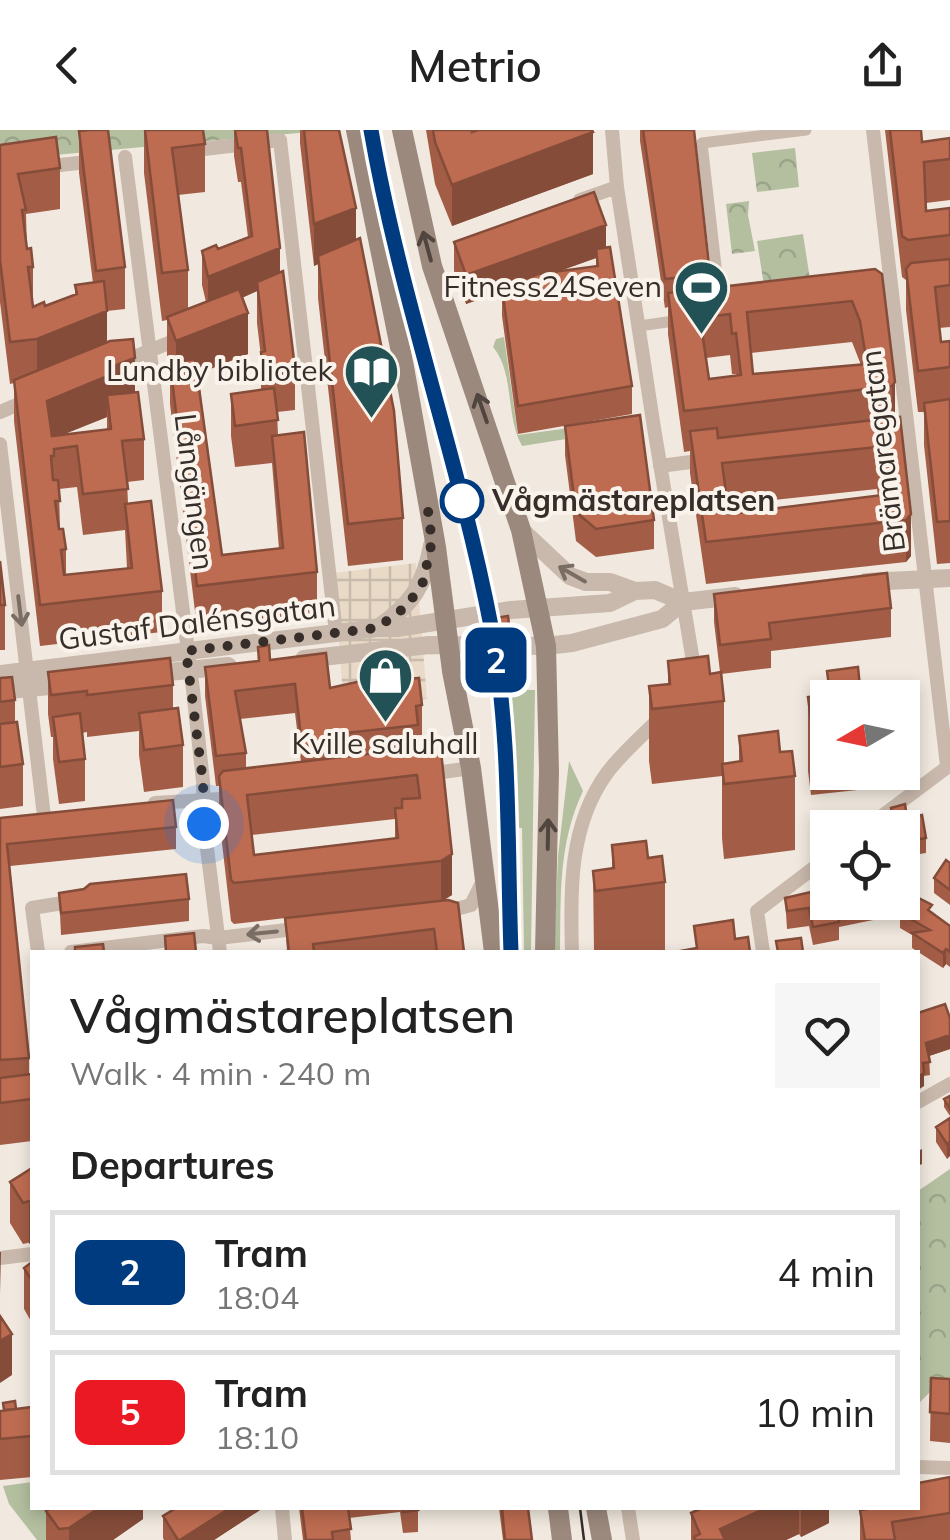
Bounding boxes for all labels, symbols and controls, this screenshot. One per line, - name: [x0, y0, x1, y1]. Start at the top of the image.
- text: Metrio: [408, 37, 542, 93]
- icon: back: [40, 38, 95, 93]
- icon: share: [855, 38, 910, 93]
- one-way arrow: [416, 231, 435, 262]
- sports icon: Fitness24Seven: [671, 257, 731, 336]
- place label: Fitness24Seven: [443, 267, 662, 305]
- library icon: Lundby bibliotek: [342, 341, 402, 420]
- street label: Brämaregatan: [851, 348, 913, 554]
- place label: Lundby bibliotek: [106, 351, 334, 389]
- one-way arrow: [472, 393, 490, 425]
- street label: Långängen: [167, 411, 223, 572]
- marker: Vågmästareplatsen: [441, 480, 483, 522]
- place label: Vågmästareplatsen: [491, 481, 775, 519]
- one-way arrow: [558, 563, 587, 583]
- street label: Gustaf Dalénsgatan: [56, 586, 338, 658]
- one-way arrow: [11, 594, 30, 626]
- line badge: 2: [464, 628, 528, 692]
- text: 2: [485, 638, 507, 682]
- shop icon: Kville saluhall: [355, 646, 415, 725]
- north arrow: [810, 680, 920, 790]
- map controls: [810, 680, 920, 920]
- place label: Kville saluhall: [292, 724, 478, 762]
- your location: [179, 799, 229, 849]
- button: locate: [810, 810, 920, 920]
- one-way arrow: [538, 818, 557, 850]
- one-way arrow: [246, 924, 278, 943]
- button: heart: [775, 983, 880, 1088]
- text: Vågmästareplatsen: [70, 985, 515, 1045]
- text: Walk · 4 min · 240 m: [70, 1053, 371, 1093]
- text: Departures: [70, 1141, 274, 1189]
- text: Tram: [215, 1229, 308, 1277]
- text: 4 min: [778, 1249, 875, 1297]
- text: 2: [119, 1250, 141, 1294]
- text: 18:04: [215, 1277, 299, 1317]
- text: Tram: [215, 1369, 308, 1417]
- text: 10 min: [755, 1389, 875, 1437]
- text: 5: [119, 1390, 141, 1434]
- text: 18:10: [215, 1417, 299, 1457]

